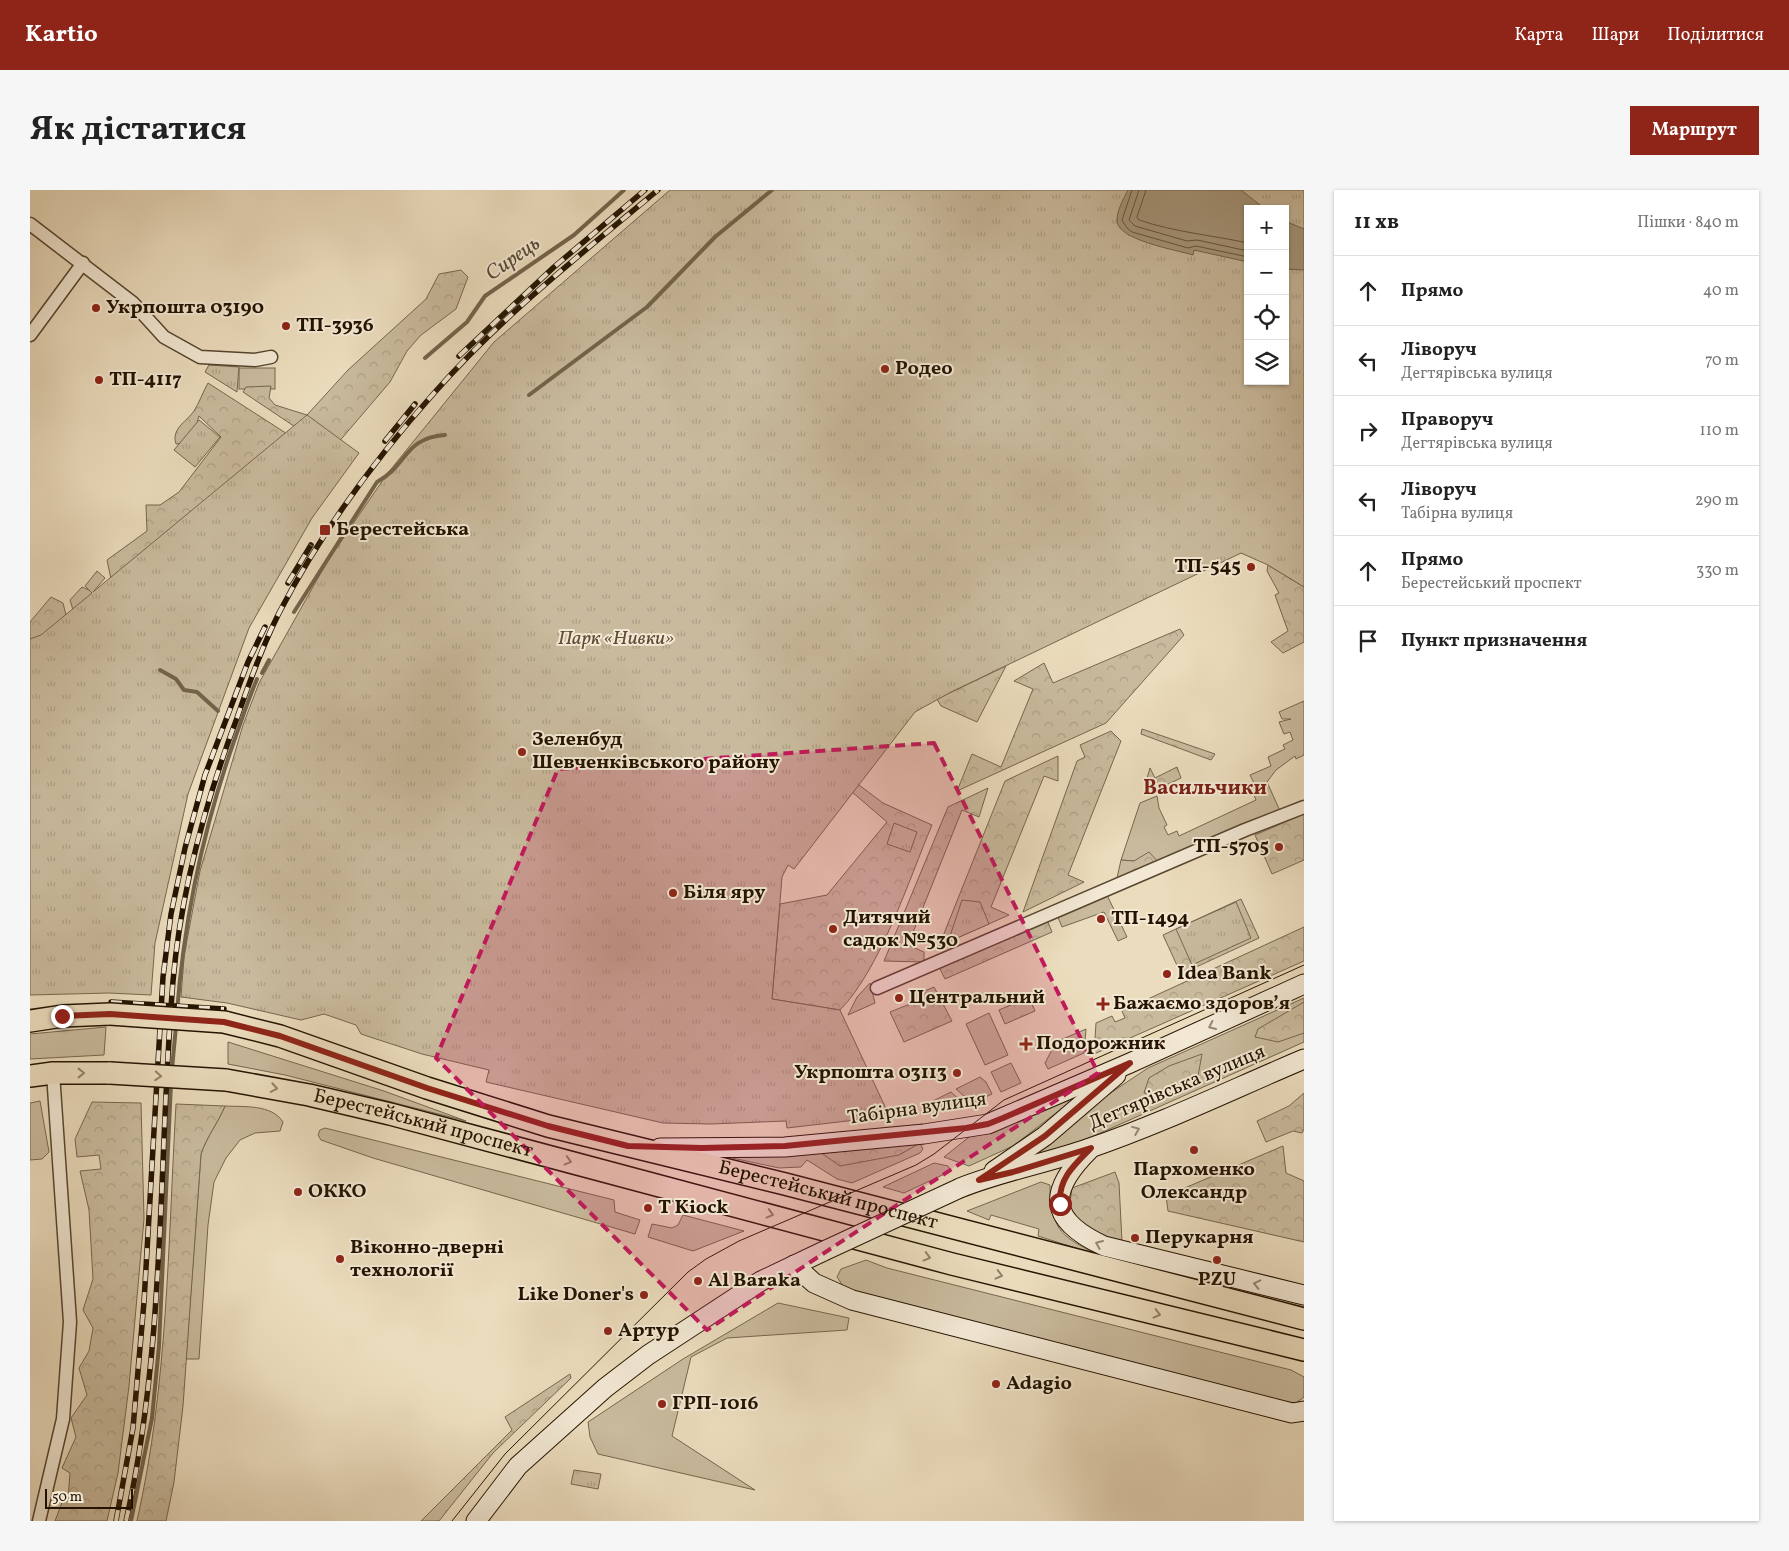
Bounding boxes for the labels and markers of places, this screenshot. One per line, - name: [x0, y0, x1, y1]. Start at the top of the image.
- place label: Укрпошта 03190: [106, 294, 264, 322]
- marker: Укрпошта 03190: [90, 302, 102, 314]
- place label: ТП-3936: [296, 312, 374, 340]
- marker: ТП-3936: [280, 320, 292, 332]
- place label: Родео: [895, 355, 953, 383]
- marker: Родео: [879, 363, 891, 375]
- place label: ТП-4117: [109, 366, 182, 394]
- marker: ТП-4117: [93, 374, 105, 386]
- place label: Берестейська: [336, 516, 469, 544]
- marker: Берестейська: [318, 523, 332, 537]
- place label: ТП-545: [1174, 553, 1241, 581]
- marker: ТП-545: [1245, 561, 1257, 573]
- place label: Зеленбуд Шевченківського району: [532, 726, 780, 777]
- marker: Зеленбуд Шевченківського району: [516, 746, 528, 758]
- place label: ТП-5705: [1193, 833, 1269, 861]
- marker: ТП-5705: [1273, 841, 1285, 853]
- place label: Біля яру: [683, 879, 765, 907]
- marker: Біля яру: [667, 887, 679, 899]
- place label: Дитячий садок №530: [843, 904, 958, 955]
- place label: ТП-1494: [1111, 905, 1189, 933]
- marker: ТП-1494: [1095, 913, 1107, 925]
- marker: Дитячий садок №530: [827, 923, 839, 935]
- place label: Idea Bank: [1177, 960, 1272, 988]
- marker: Idea Bank: [1161, 968, 1173, 980]
- place label: Центральний: [909, 984, 1045, 1012]
- place label: Бажаємо здоровʼя: [1113, 990, 1290, 1018]
- marker: Центральний: [893, 992, 905, 1004]
- marker: Бажаємо здоровʼя: [1097, 998, 1109, 1010]
- place label: Подорожник: [1036, 1030, 1166, 1058]
- marker: Подорожник: [1020, 1038, 1032, 1050]
- place label: Укрпошта 03113: [794, 1059, 947, 1087]
- marker: Укрпошта 03113: [951, 1067, 963, 1079]
- marker: Пархоменко Олександр: [1188, 1144, 1200, 1156]
- place label: Пархоменко Олександр: [1133, 1156, 1255, 1207]
- place label: ОККО: [308, 1178, 366, 1206]
- marker: ОККО: [292, 1186, 304, 1198]
- place label: T Kiock: [658, 1194, 728, 1222]
- marker: T Kiock: [642, 1202, 654, 1214]
- place label: Перукарня: [1145, 1224, 1254, 1252]
- marker: Перукарня: [1129, 1232, 1141, 1244]
- place label: Віконно-дверні технології: [350, 1234, 504, 1285]
- marker: Віконно-дверні технології: [334, 1253, 346, 1265]
- marker: PZU: [1211, 1254, 1223, 1266]
- place label: PZU: [1198, 1266, 1237, 1294]
- place label: Al Baraka: [708, 1267, 801, 1295]
- marker: Al Baraka: [692, 1275, 704, 1287]
- place label: Like Doner's: [518, 1281, 634, 1309]
- marker: Like Doner's: [638, 1289, 650, 1301]
- place label: Артур: [618, 1317, 679, 1345]
- marker: Артур: [602, 1325, 614, 1337]
- place label: Adagio: [1006, 1370, 1072, 1398]
- marker: Adagio: [990, 1378, 1002, 1390]
- place label: ГРП-1016: [672, 1390, 759, 1418]
- marker: ГРП-1016: [656, 1398, 668, 1410]

